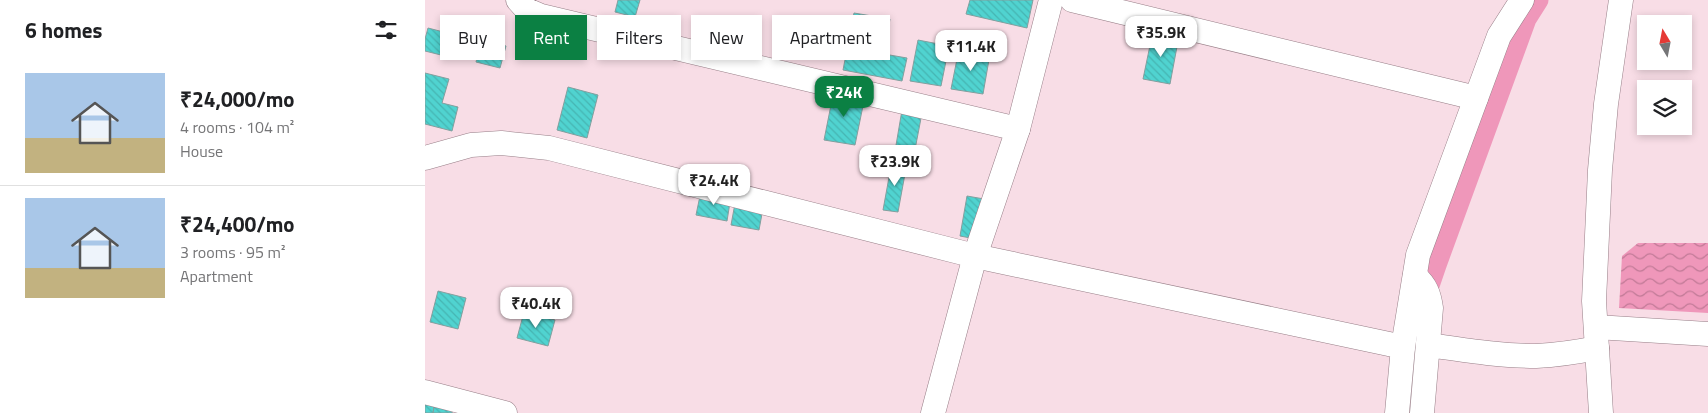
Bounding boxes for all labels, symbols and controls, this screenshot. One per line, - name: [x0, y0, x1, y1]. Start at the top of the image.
- text: 6 homes: [25, 14, 102, 46]
- chip: Buy: [440, 15, 505, 60]
- chip: Rent: [515, 15, 587, 60]
- chip: Filters: [597, 15, 681, 60]
- chip: New: [691, 15, 762, 60]
- chip: Apartment: [772, 15, 890, 60]
- pin: ₹35.9K: [1120, 15, 1202, 58]
- north arrow: [1637, 15, 1693, 70]
- map controls: [1637, 15, 1692, 135]
- icon: filters: [372, 16, 400, 44]
- text: ₹35.9K: [1136, 20, 1186, 44]
- pin: ₹11.4K: [930, 30, 1012, 72]
- text: ₹11.4K: [946, 34, 996, 58]
- pin: ₹24K: [814, 76, 874, 118]
- text: ₹24K: [826, 80, 862, 104]
- button: layers: [1637, 80, 1692, 135]
- text: ₹24,000/mo: [180, 83, 294, 115]
- icon: home: [65, 93, 125, 153]
- text: 4 rooms · 104 m²: [180, 115, 294, 139]
- text: House: [180, 139, 223, 163]
- pin: ₹23.9K: [854, 144, 936, 187]
- text: ₹23.9K: [870, 149, 920, 173]
- pin: ₹24.4K: [673, 164, 755, 206]
- text: ₹24.4K: [689, 168, 739, 192]
- text: ₹24,400/mo: [180, 208, 294, 240]
- icon: home: [65, 218, 125, 278]
- text: 3 rooms · 95 m²: [180, 240, 285, 264]
- text: Apartment: [180, 264, 253, 288]
- pin: ₹40.4K: [495, 286, 577, 329]
- text: ₹40.4K: [511, 291, 561, 315]

